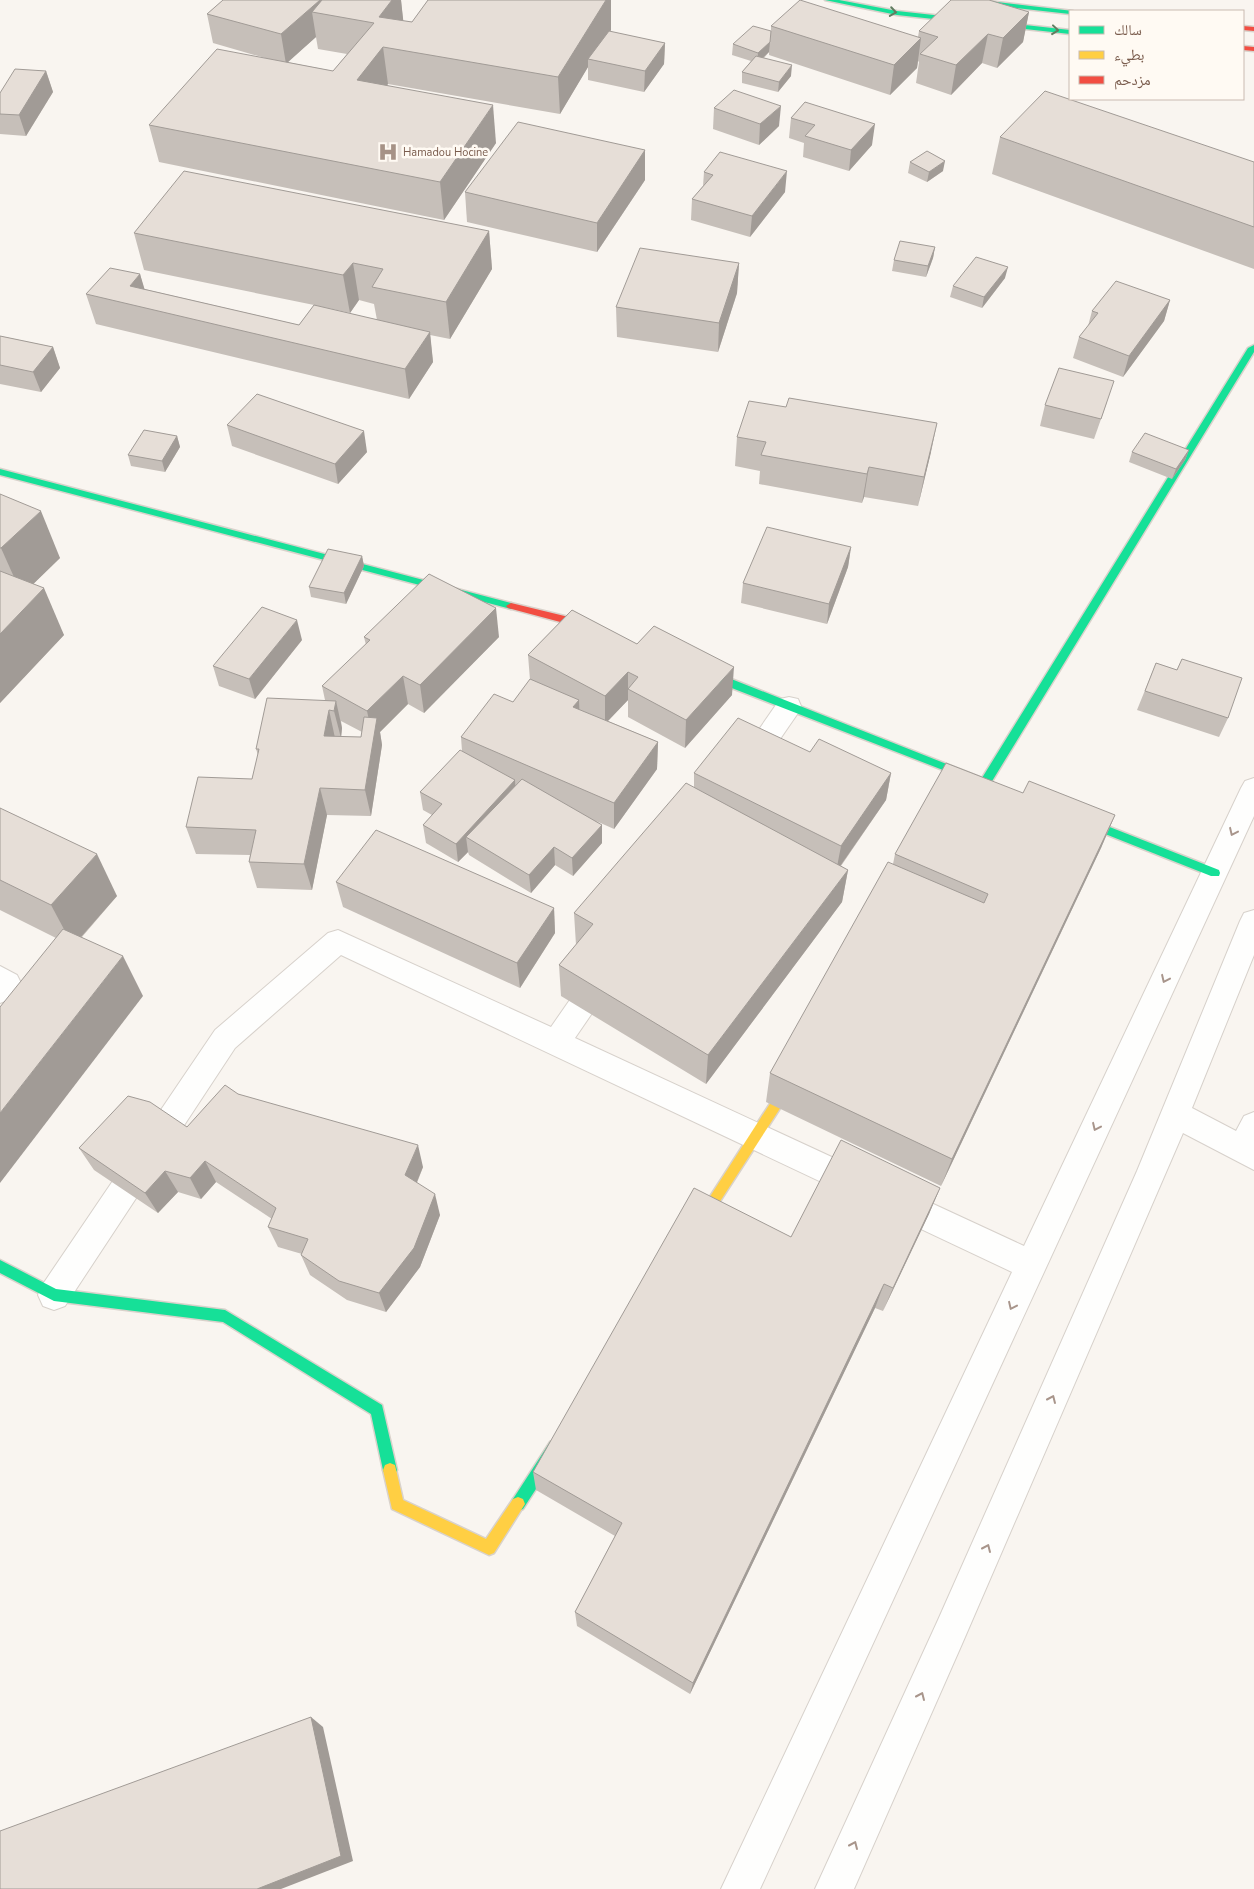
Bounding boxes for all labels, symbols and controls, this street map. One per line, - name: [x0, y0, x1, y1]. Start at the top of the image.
- one-way arrow: [889, 6, 898, 16]
- legend: [1069, 10, 1244, 100]
- text: سالك: [1114, 20, 1142, 40]
- one-way arrow: [1051, 24, 1059, 35]
- text: بطيء: [1114, 45, 1144, 67]
- text: مزدحم: [1114, 70, 1151, 90]
- hospital icon: Hamadou Hocine: [377, 141, 399, 163]
- place label: Hamadou Hocine: [403, 145, 488, 160]
- one-way arrow: [1229, 827, 1240, 836]
- one-way arrow: [1161, 974, 1171, 983]
- one-way arrow: [1092, 1122, 1102, 1131]
- one-way arrow: [1008, 1301, 1019, 1310]
- one-way arrow: [1046, 1395, 1057, 1404]
- one-way arrow: [980, 1544, 991, 1553]
- one-way arrow: [914, 1692, 925, 1701]
- one-way arrow: [848, 1841, 858, 1850]

